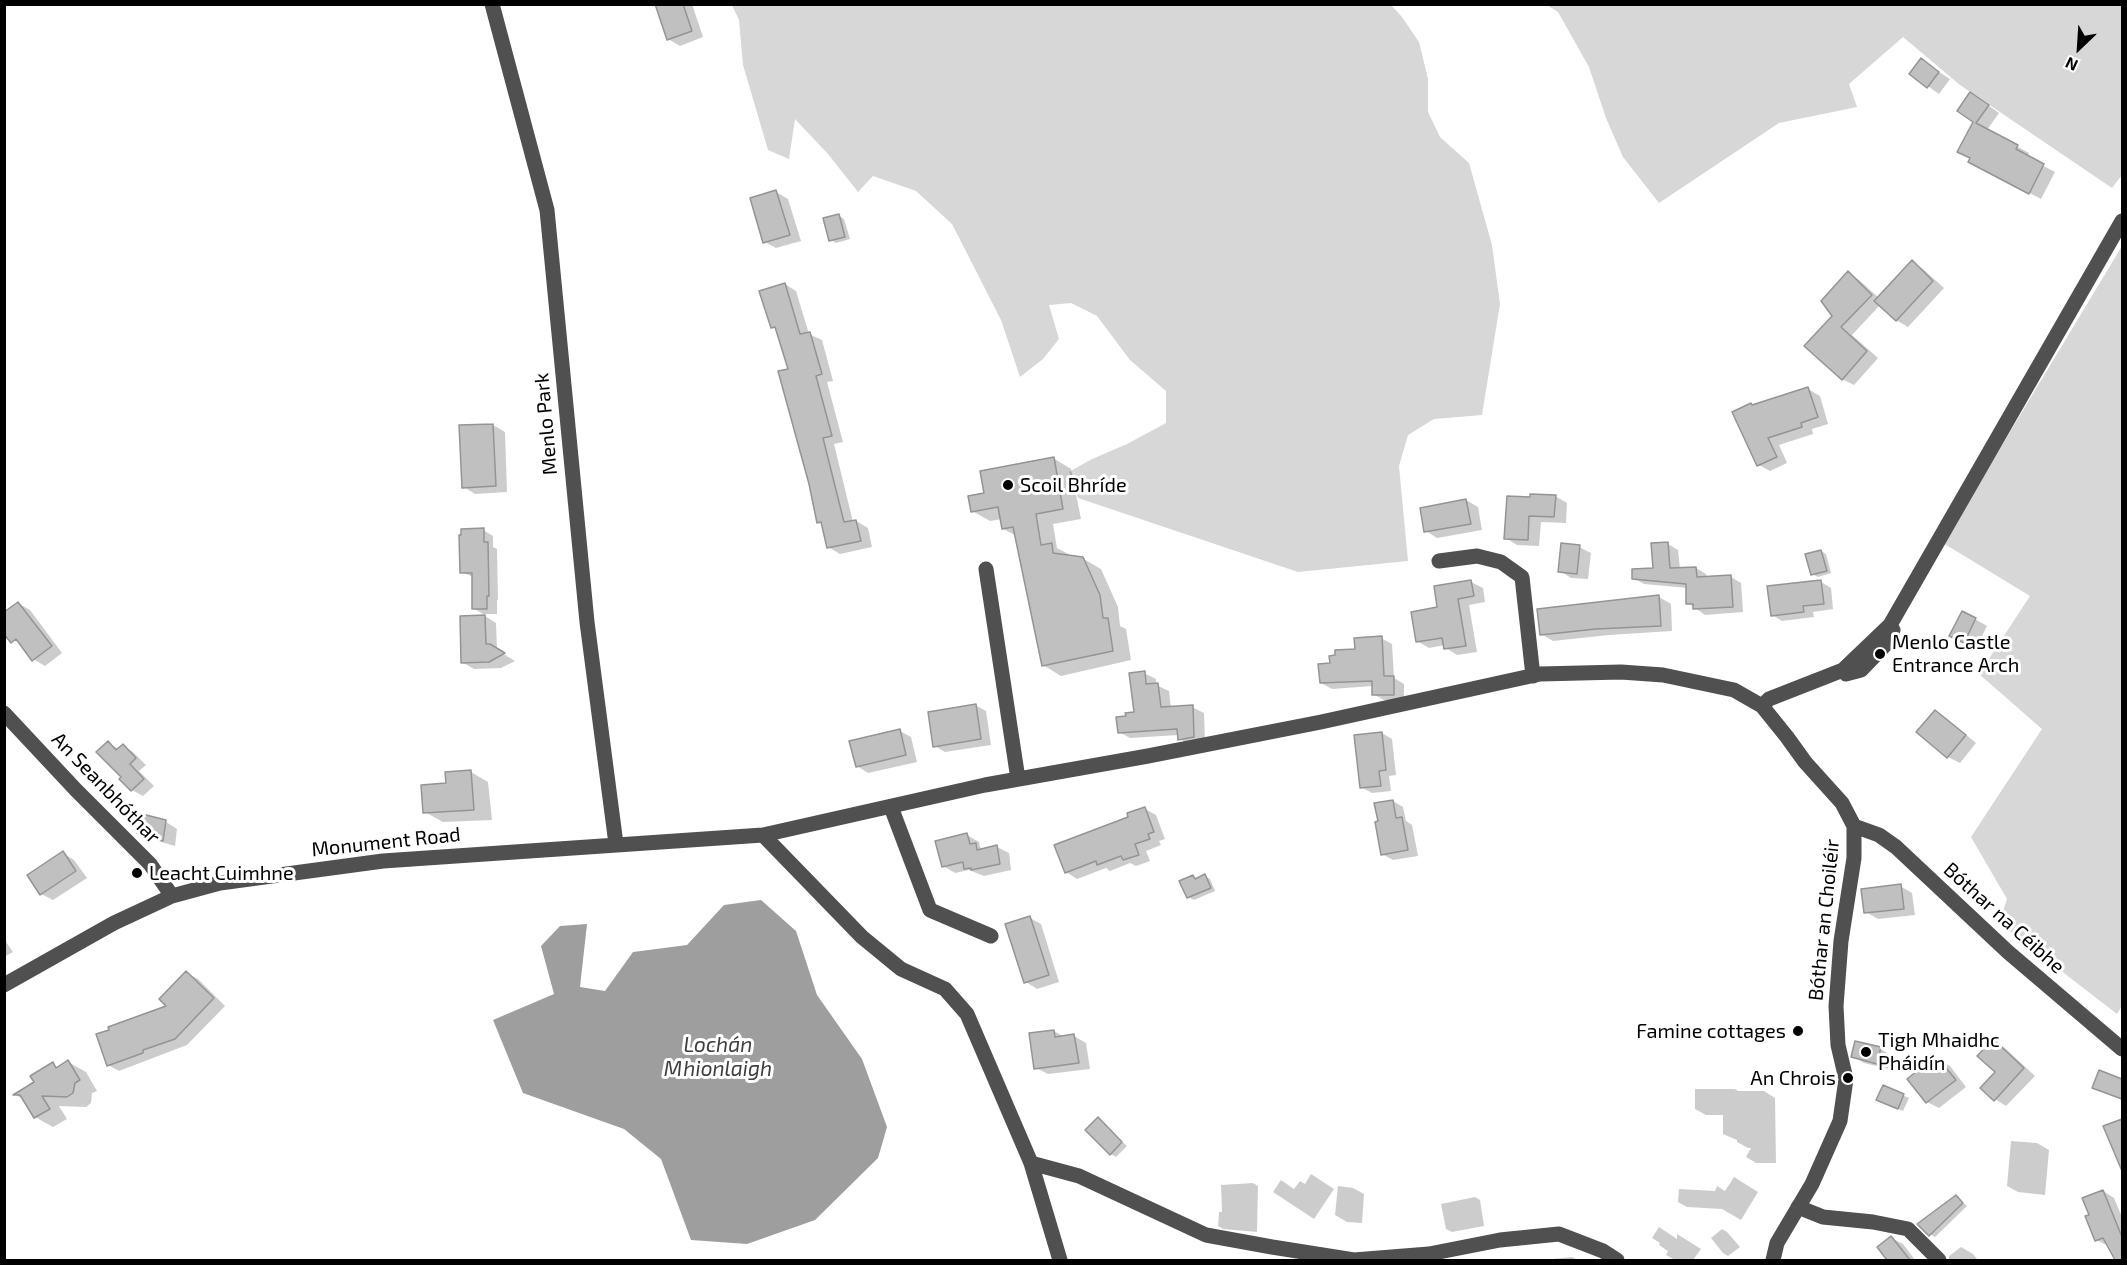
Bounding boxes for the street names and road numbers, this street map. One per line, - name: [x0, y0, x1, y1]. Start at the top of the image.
- street label: Menlo Park: [530, 372, 562, 476]
- street label: An Seanbhóthar: [47, 727, 165, 849]
- street label: Monument Road: [310, 822, 462, 862]
- street label: Bóthar an Choiléir: [1804, 838, 1844, 1002]
- street label: Bóthar na Céibhe: [1939, 857, 2069, 979]

